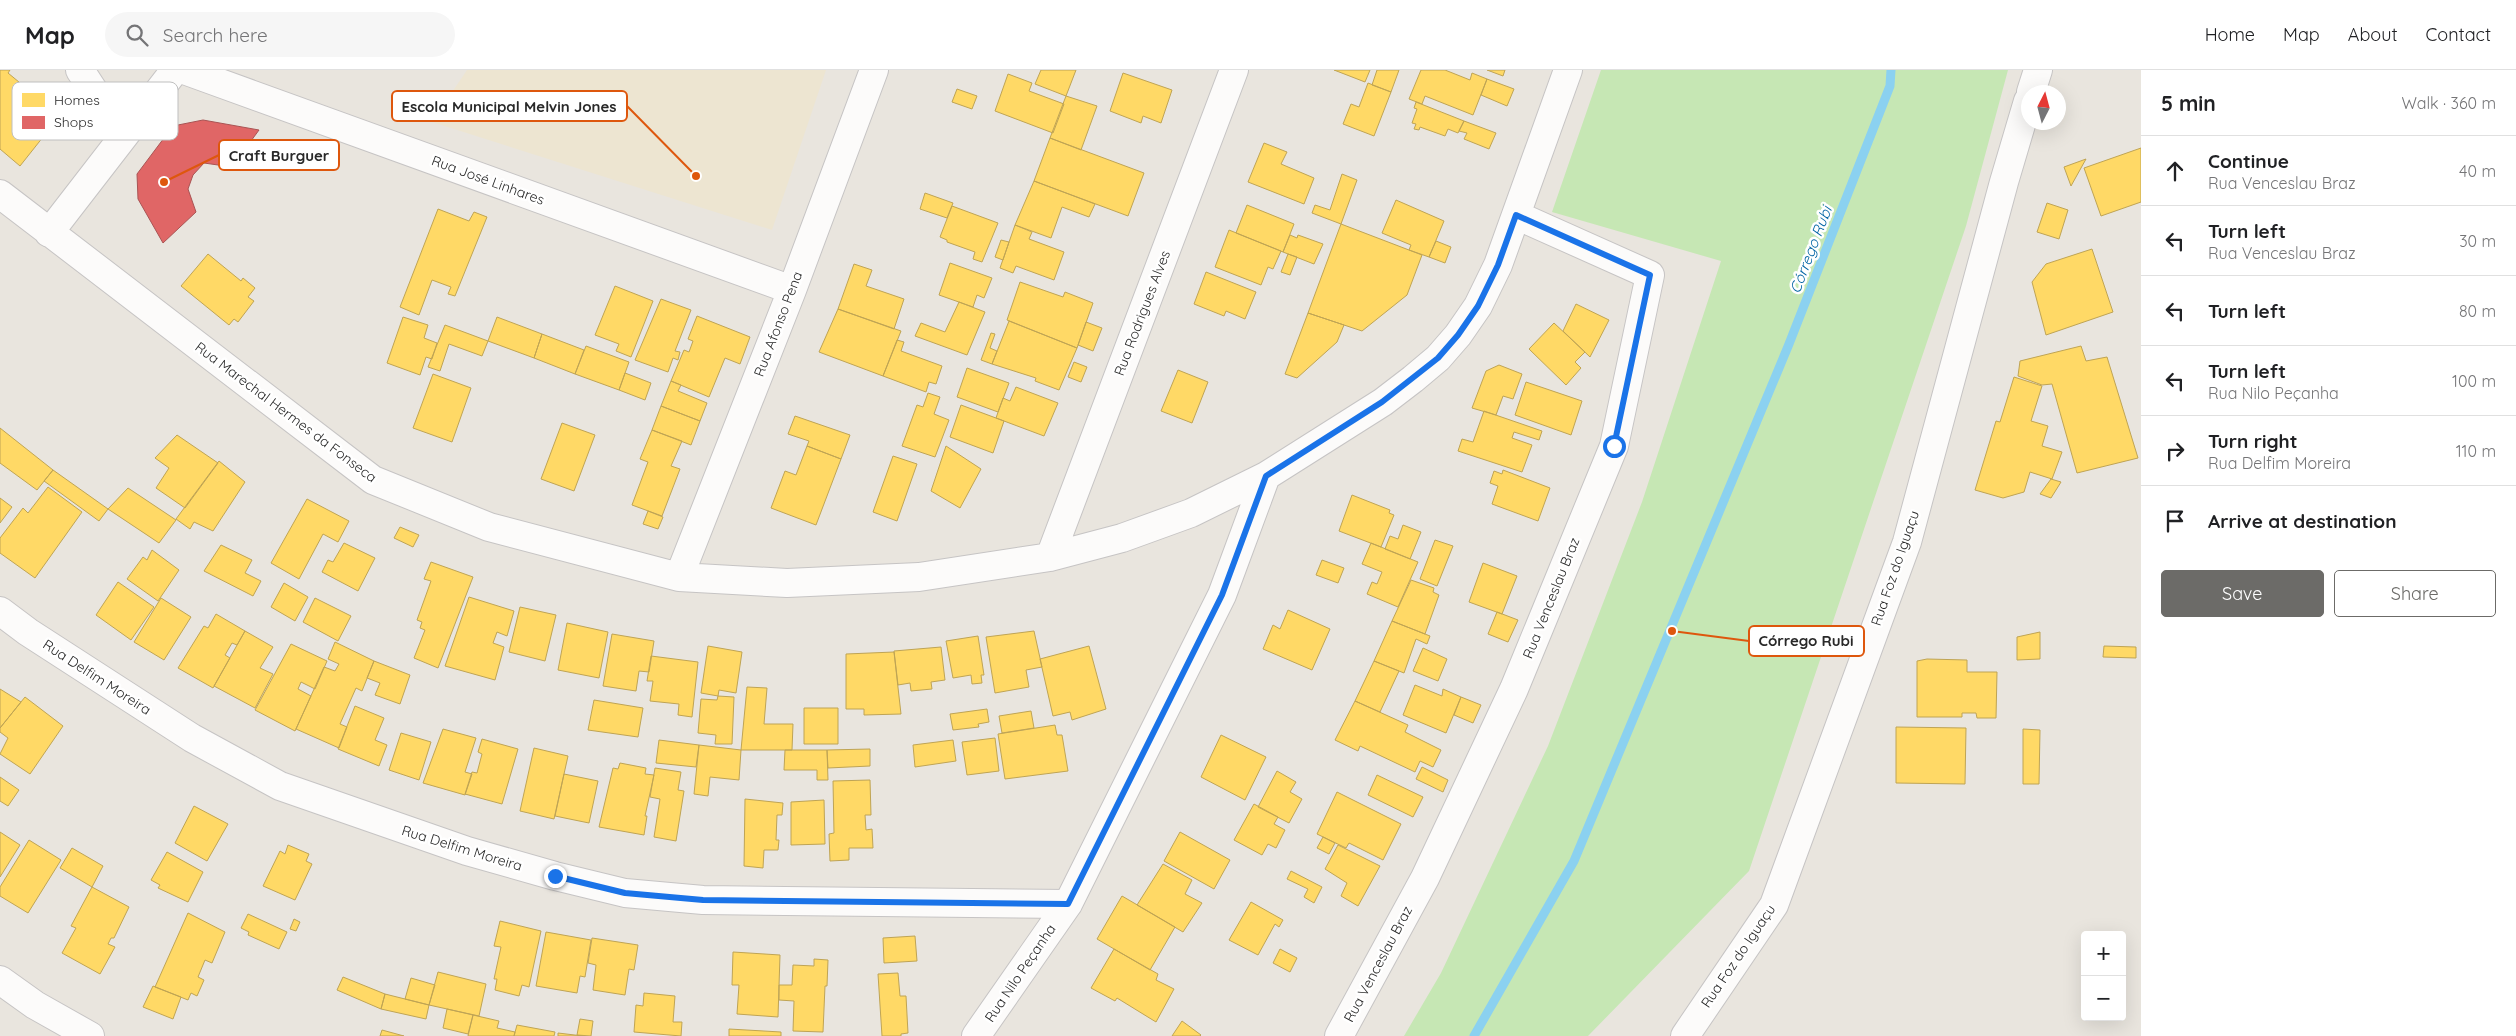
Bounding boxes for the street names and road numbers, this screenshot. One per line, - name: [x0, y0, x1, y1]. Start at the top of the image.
- street label: Rua José Linhares: [429, 151, 547, 209]
- street label: Rua Rodrigues Alves: [1110, 248, 1174, 378]
- street label: Rua Afonso Pena: [750, 269, 806, 379]
- street label: Rua Marechal Hermes da Fonseca: [192, 338, 380, 486]
- street label: Rua Foz do Iguaçu: [1867, 508, 1923, 628]
- street label: Rua Venceslau Braz: [1518, 535, 1584, 661]
- street label: Rua Delfim Moreira: [40, 635, 154, 719]
- street label: Rua Delfim Moreira: [400, 821, 524, 875]
- street label: Rua Foz do Iguaçu: [1697, 901, 1779, 1011]
- street label: Rua Venceslau Braz: [1340, 903, 1416, 1025]
- street label: Rua Nilo Peçanha: [981, 921, 1059, 1025]

